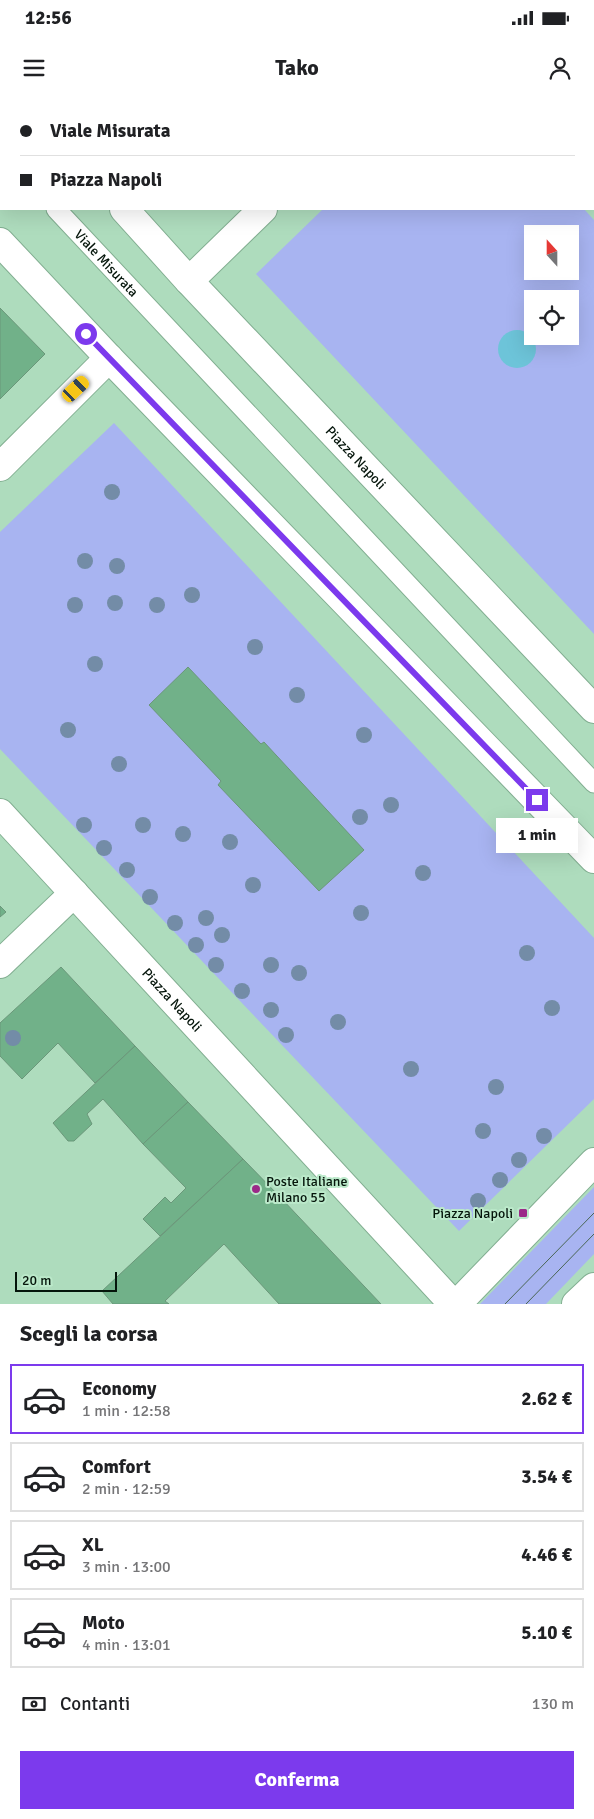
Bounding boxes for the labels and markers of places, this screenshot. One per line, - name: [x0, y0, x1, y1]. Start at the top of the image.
- place label: Poste Italiane Milano 55: [266, 1173, 348, 1206]
- marker: Poste Italiane Milano 55: [250, 1183, 262, 1195]
- place label: Piazza Napoli: [432, 1205, 513, 1222]
- marker: Piazza Napoli: [517, 1207, 529, 1219]

